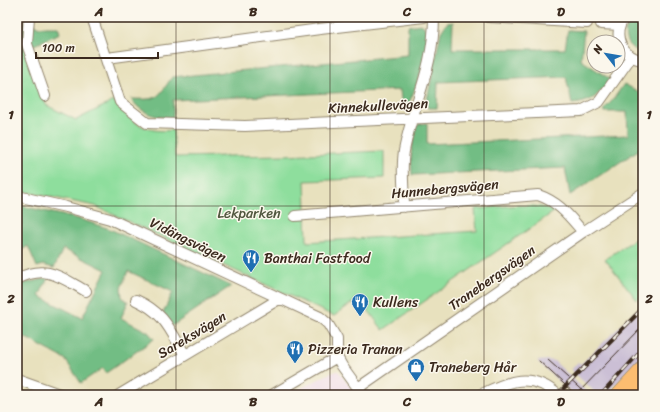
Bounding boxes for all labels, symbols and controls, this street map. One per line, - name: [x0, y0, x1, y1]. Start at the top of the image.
- text: A: [94, 0, 103, 23]
- text: B: [249, 0, 258, 23]
- text: C: [402, 0, 412, 23]
- text: D: [557, 0, 565, 23]
- scale bar: [36, 34, 158, 60]
- north arrow: [586, 34, 626, 74]
- text: 100 m: [42, 37, 75, 59]
- text: N: [587, 41, 608, 58]
- street label: Kinnekullevägen: [327, 91, 429, 121]
- text: 1: [8, 103, 14, 126]
- text: 1: [646, 103, 652, 126]
- street label: Hunnebergsvägen: [390, 172, 500, 206]
- park label: Lekparken: [218, 201, 281, 226]
- street label: Vidängsvägen: [145, 211, 231, 270]
- street label: Tranebergsvägen: [443, 238, 541, 318]
- place label: Banthai Fastfood: [264, 246, 372, 271]
- restaurant icon: Banthai Fastfood: [241, 248, 261, 273]
- text: 2: [6, 287, 15, 310]
- text: 2: [644, 287, 653, 310]
- place label: Kullens: [373, 290, 419, 315]
- restaurant icon: Kullens: [350, 292, 370, 317]
- street label: Sareksvägen: [153, 304, 232, 366]
- place label: Pizzeria Tranan: [308, 337, 403, 362]
- restaurant icon: Pizzeria Tranan: [285, 339, 305, 364]
- place label: Traneberg Hår: [429, 355, 518, 380]
- shop icon: Traneberg Hår: [406, 357, 426, 382]
- text: A: [94, 390, 103, 412]
- text: B: [249, 390, 258, 412]
- text: C: [402, 390, 412, 412]
- text: D: [557, 390, 565, 412]

